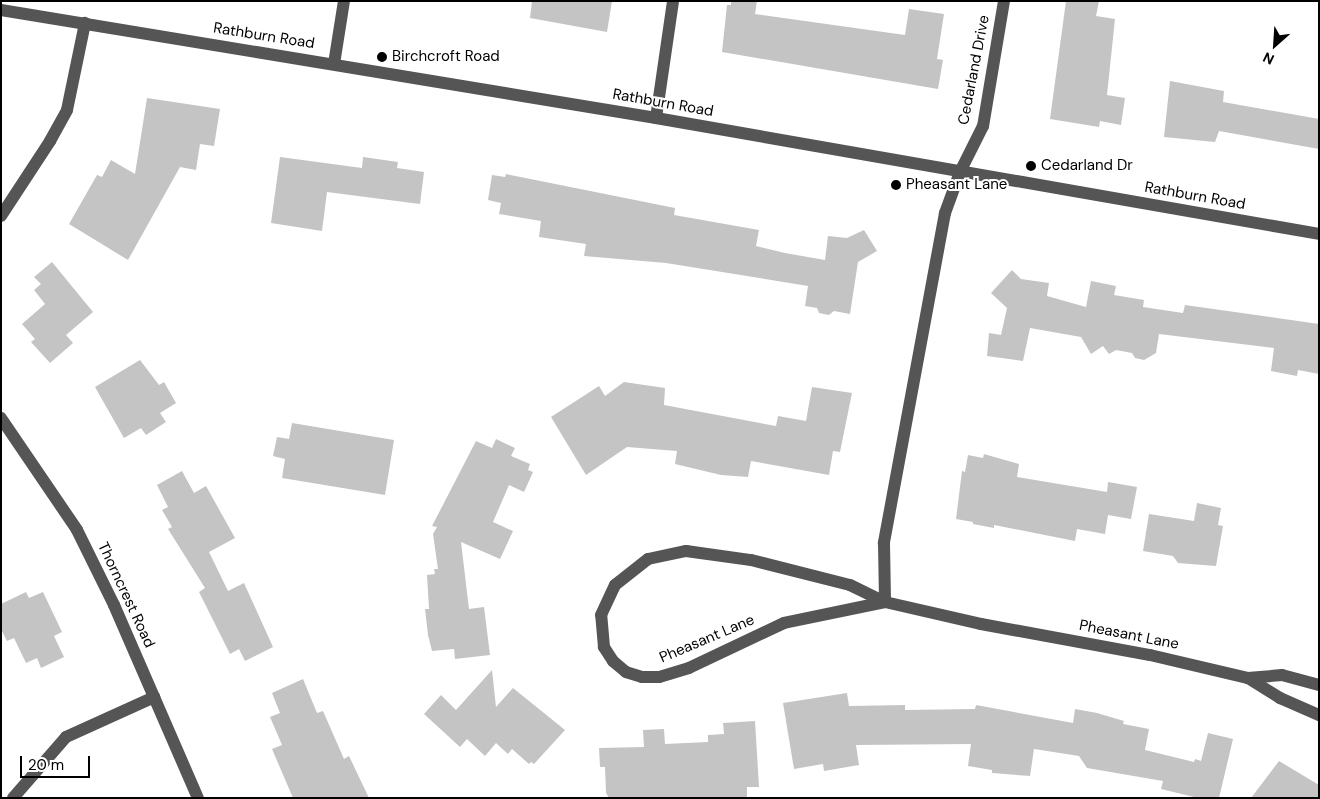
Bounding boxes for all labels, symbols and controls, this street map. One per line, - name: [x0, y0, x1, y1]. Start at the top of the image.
- street label: Cedarland Drive: [955, 14, 993, 126]
- street label: Rathburn Road: [212, 19, 316, 53]
- north arrow: [1250, 20, 1300, 70]
- place label: Birchcroft Road: [392, 48, 500, 66]
- text: N: [1260, 48, 1277, 69]
- marker: Birchcroft Road: [376, 51, 388, 63]
- street label: Rathburn Road: [611, 85, 715, 121]
- place label: Cedarland Dr: [1041, 157, 1133, 175]
- marker: Cedarland Dr: [1025, 160, 1037, 172]
- place label: Pheasant Lane: [906, 176, 1007, 194]
- street label: Rathburn Road: [1143, 178, 1247, 214]
- marker: Pheasant Lane: [890, 179, 902, 191]
- street label: Thorncrest Road: [94, 539, 158, 651]
- street label: Pheasant Lane: [657, 611, 757, 667]
- street label: Pheasant Lane: [1078, 616, 1180, 654]
- scale bar: [22, 746, 92, 778]
- text: 20 m: [28, 755, 64, 775]

